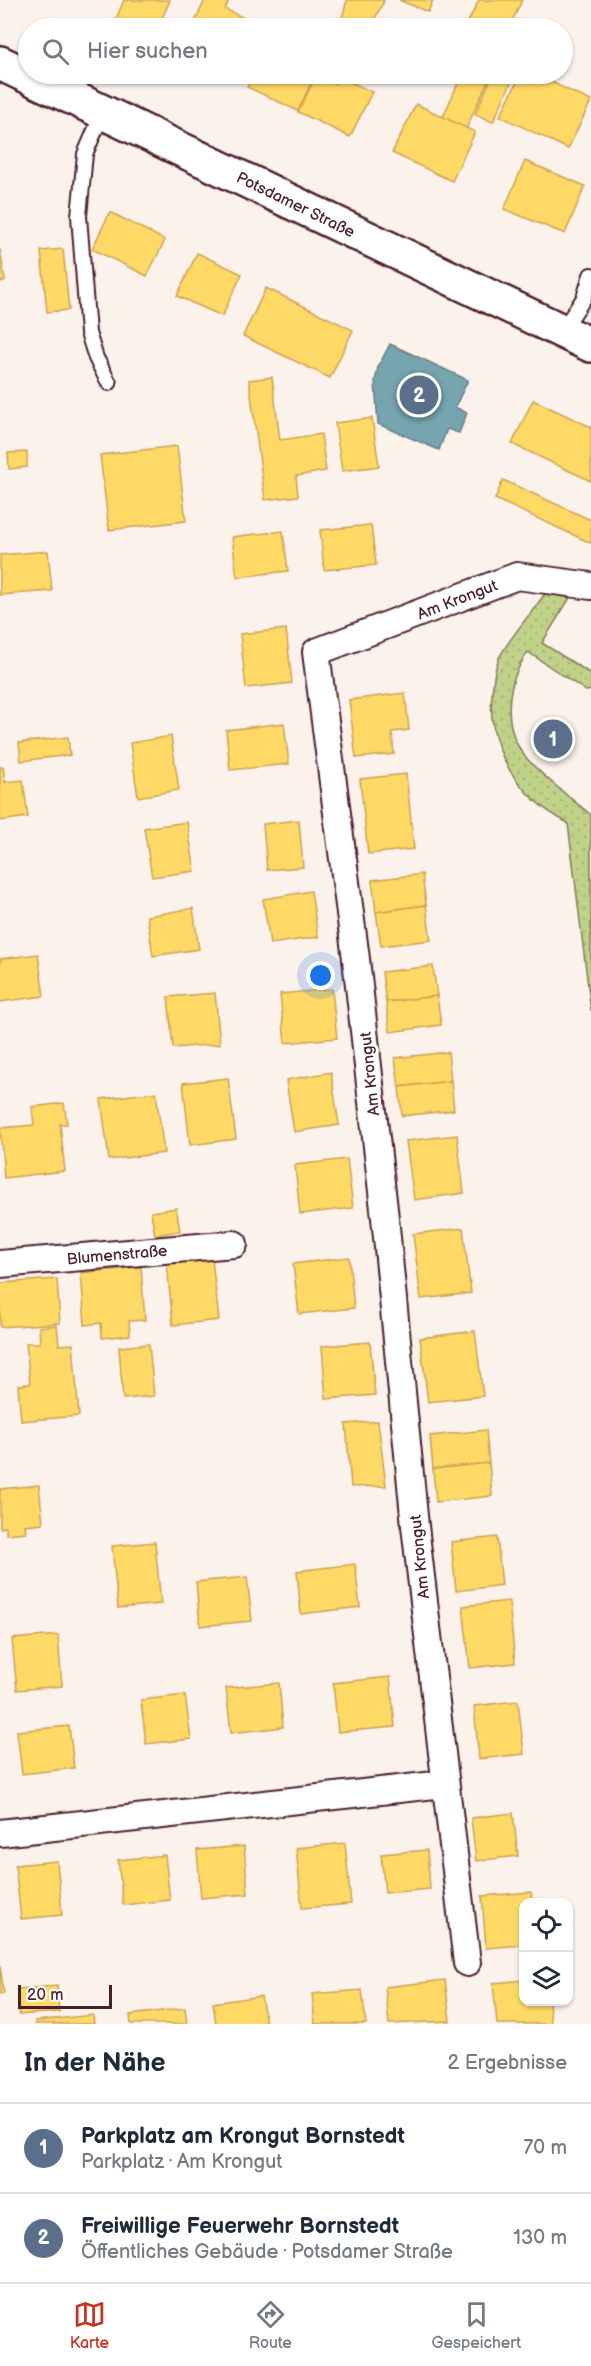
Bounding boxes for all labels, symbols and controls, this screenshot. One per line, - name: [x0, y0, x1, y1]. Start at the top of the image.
- search box: [18, 18, 573, 84]
- icon: search: [39, 35, 72, 68]
- text: Hier suchen: [87, 38, 208, 65]
- street label: Potsdamer Straße: [233, 168, 358, 242]
- pin: 2: [400, 372, 438, 418]
- street label: Am Krongut: [415, 576, 500, 624]
- pin: 1: [534, 716, 572, 762]
- your location: [306, 961, 335, 990]
- street label: Am Krongut: [357, 1031, 384, 1117]
- street label: Blumenstraße: [66, 1242, 169, 1269]
- street label: Am Krongut: [407, 1514, 434, 1600]
- map controls: [519, 1898, 573, 2006]
- button: locate: [519, 1898, 573, 1952]
- button: layers: [519, 1952, 573, 2006]
- scale bar: [18, 1982, 112, 2010]
- text: 20 m: [27, 1986, 63, 2005]
- text: In der Nähe: [24, 2048, 166, 2079]
- text: 2 Ergebnisse: [447, 2051, 567, 2075]
- text: Parkplatz am Krongut Bornstedt: [81, 2123, 405, 2150]
- text: 1: [39, 2136, 48, 2160]
- text: 70 m: [523, 2136, 567, 2160]
- text: Parkplatz · Am Krongut: [81, 2150, 282, 2174]
- text: Freiwillige Feuerwehr Bornstedt: [81, 2213, 399, 2240]
- text: 2: [38, 2226, 49, 2250]
- text: 130 m: [513, 2226, 567, 2250]
- text: Öffentliches Gebäude · Potsdamer Straße: [81, 2240, 453, 2264]
- tab: Karte: [70, 2298, 109, 2353]
- tab: Route: [249, 2298, 292, 2353]
- tab: Gespeichert: [431, 2298, 521, 2353]

